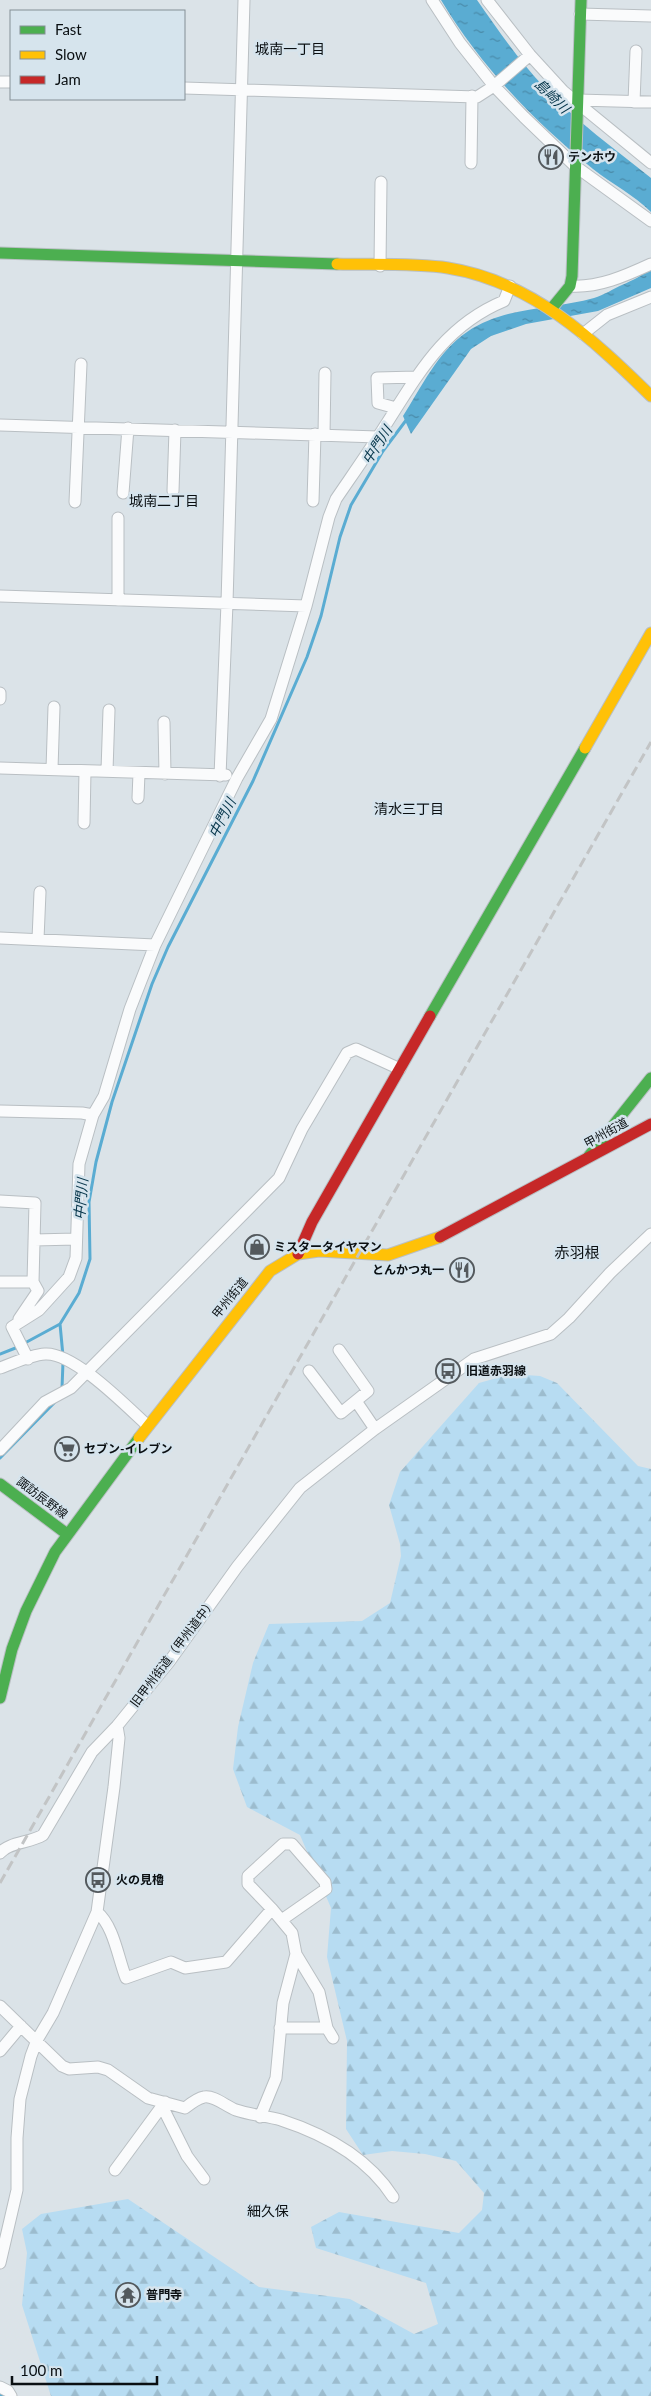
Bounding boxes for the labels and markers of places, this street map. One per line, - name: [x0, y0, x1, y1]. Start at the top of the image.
- restaurant icon: テンホウ: [538, 144, 564, 170]
- place label: テンホウ: [568, 149, 616, 164]
- shop icon: ミスタータイヤマン: [244, 1234, 270, 1260]
- place label: ミスタータイヤマン: [274, 1239, 382, 1254]
- restaurant icon: とんかつ丸一: [449, 1257, 475, 1283]
- place label: とんかつ丸一: [372, 1262, 444, 1277]
- bus stop icon: 旧道赤羽線: [435, 1358, 461, 1384]
- place label: 旧道赤羽線: [466, 1363, 526, 1378]
- supermarket icon: セブン-イレブン: [54, 1436, 80, 1462]
- place label: セブン-イレブン: [84, 1441, 172, 1456]
- bus stop icon: 火の見櫓: [85, 1867, 111, 1893]
- place label: 火の見櫓: [116, 1872, 164, 1887]
- temple icon: 普門寺: [115, 2282, 141, 2308]
- place label: 普門寺: [146, 2287, 182, 2302]

